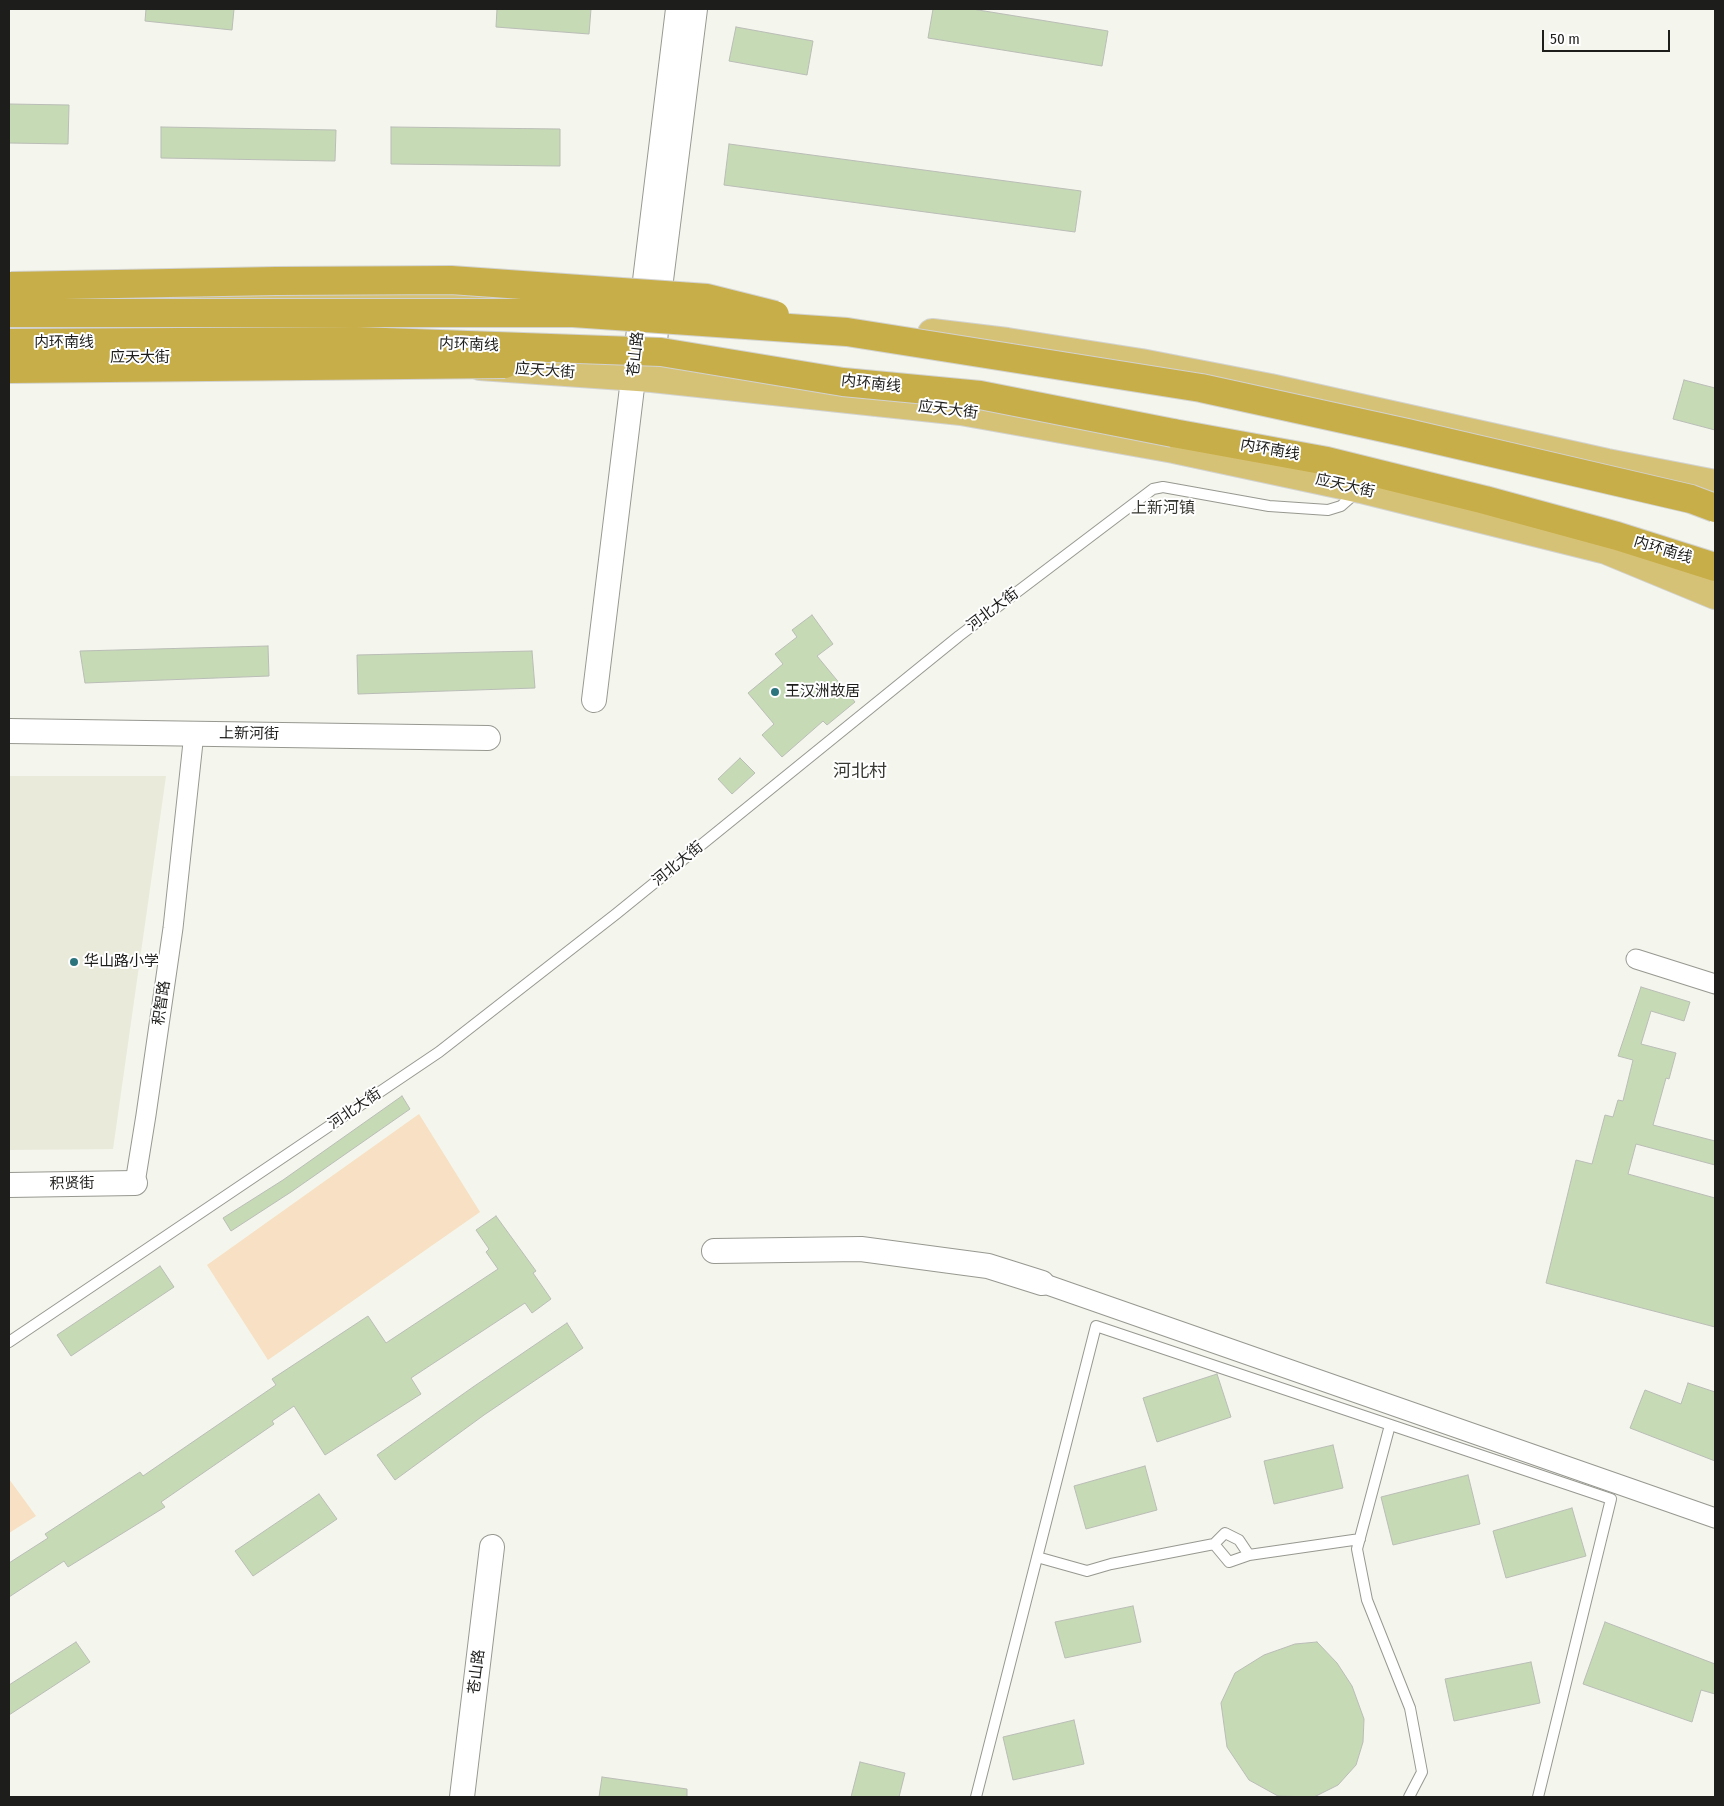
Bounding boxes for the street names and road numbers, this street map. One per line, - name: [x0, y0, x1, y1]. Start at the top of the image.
- street label: 苍山路: [625, 331, 647, 377]
- street label: 内环南线: [34, 334, 94, 352]
- street label: 内环南线: [439, 335, 499, 355]
- street label: 应天大街: [110, 349, 170, 367]
- street label: 应天大街: [514, 360, 576, 382]
- street label: 内环南线: [840, 372, 902, 396]
- street label: 应天大街: [917, 397, 979, 423]
- street label: 内环南线: [1239, 436, 1301, 464]
- street label: 应天大街: [1314, 470, 1376, 502]
- street label: 内环南线: [1632, 533, 1694, 567]
- street label: 河北大街: [964, 585, 1022, 635]
- street label: 上新河街: [219, 724, 279, 744]
- street label: 河北大街: [649, 838, 707, 890]
- street label: 积智路: [150, 979, 174, 1027]
- street label: 河北大街: [325, 1085, 385, 1133]
- street label: 积贤街: [49, 1175, 95, 1193]
- street label: 苍山路: [465, 1649, 489, 1695]

